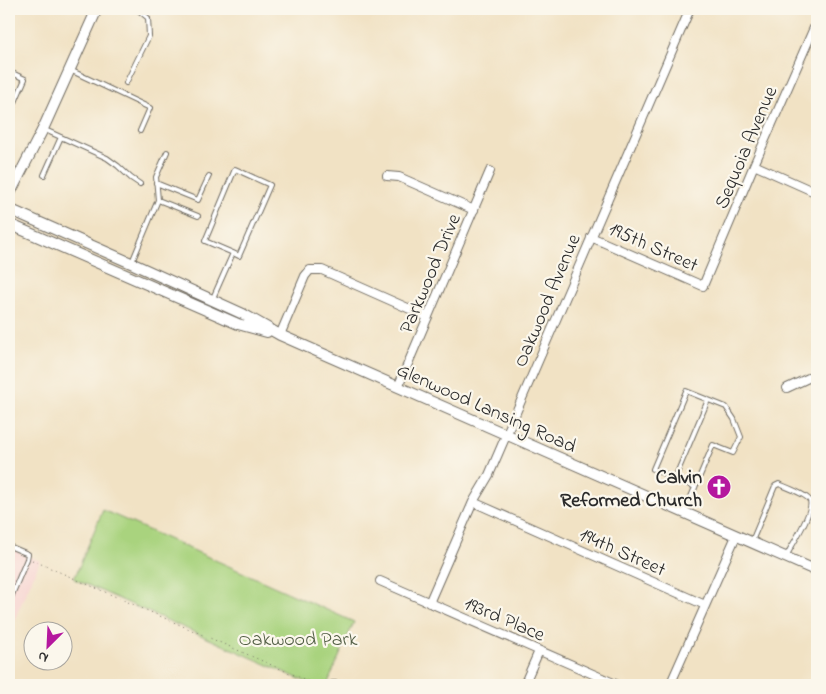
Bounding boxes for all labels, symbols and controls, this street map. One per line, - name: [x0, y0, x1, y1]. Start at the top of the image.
- street label: Sequoia Avenue: [708, 82, 786, 214]
- street label: Parkwood Drive: [393, 209, 470, 338]
- street label: 195th Street: [603, 216, 703, 281]
- street label: Oakwood Avenue: [507, 230, 589, 372]
- street label: Glenwood Lansing Road: [391, 357, 580, 463]
- place label: Calvin Reformed Church: [560, 464, 702, 516]
- church icon: Calvin Reformed Church: [706, 474, 732, 500]
- street label: 194th Street: [574, 521, 670, 585]
- street label: 193rd Place: [459, 590, 549, 650]
- north arrow: [22, 622, 72, 672]
- park label: Oakwood Park: [239, 626, 358, 655]
- text: N: [35, 645, 52, 668]

